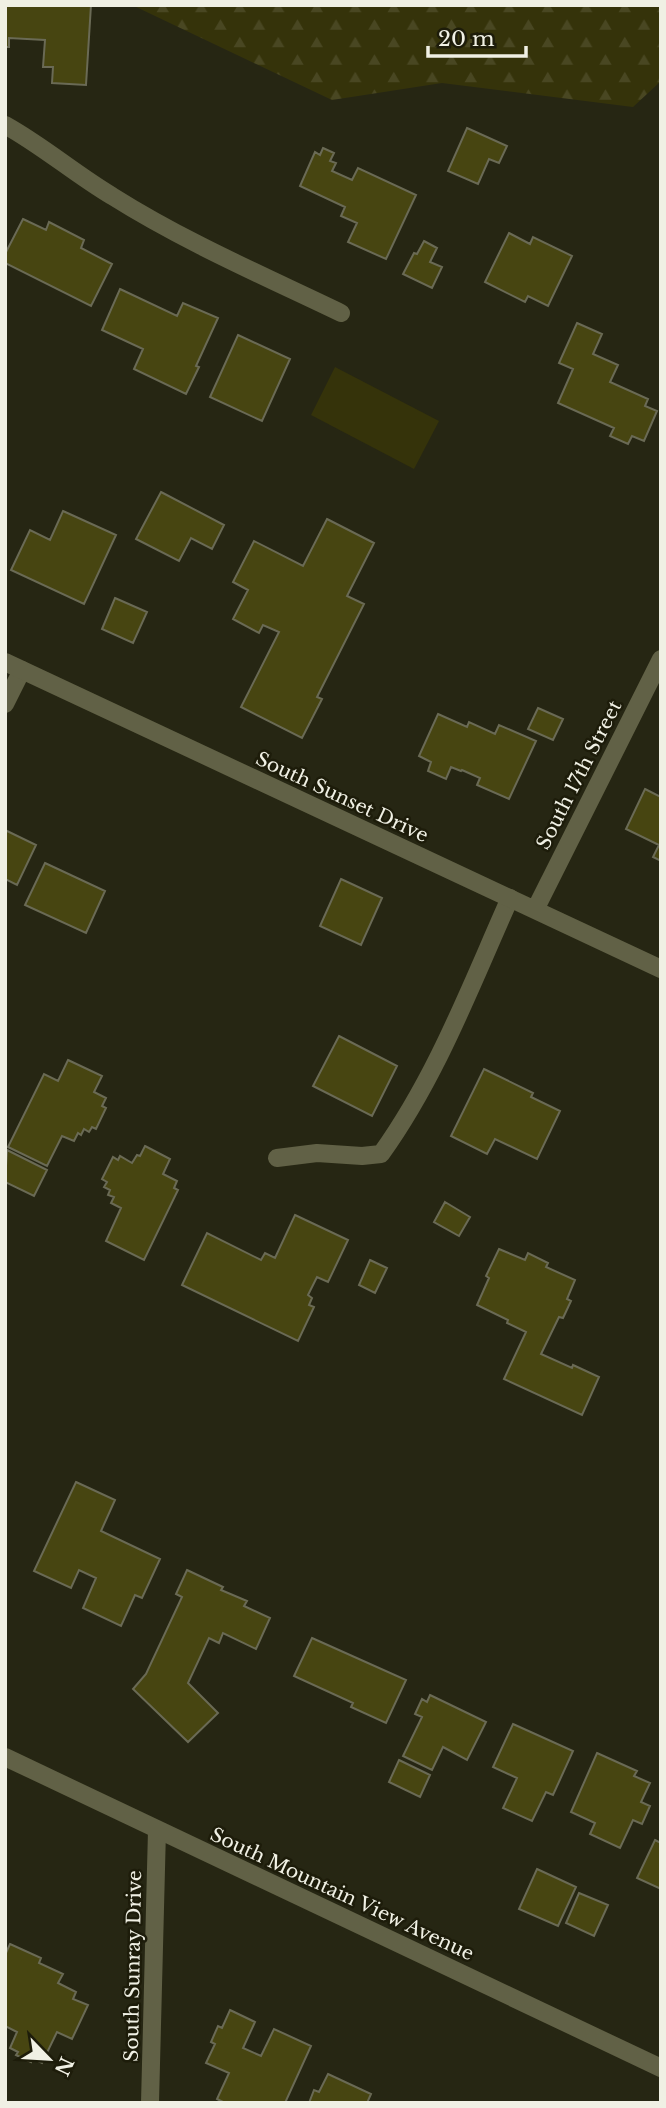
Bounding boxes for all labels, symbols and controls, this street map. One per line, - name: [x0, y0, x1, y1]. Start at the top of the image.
- scale bar: [428, 14, 526, 58]
- text: 20 m: [438, 26, 495, 52]
- street label: South 17th Street: [532, 696, 627, 853]
- street label: South Sunset Drive: [252, 747, 432, 847]
- street label: South Mountain View Avenue: [207, 1823, 477, 1965]
- street label: South Sunray Drive: [120, 1870, 146, 2062]
- north arrow: [14, 2024, 84, 2094]
- text: N: [50, 2053, 78, 2079]

